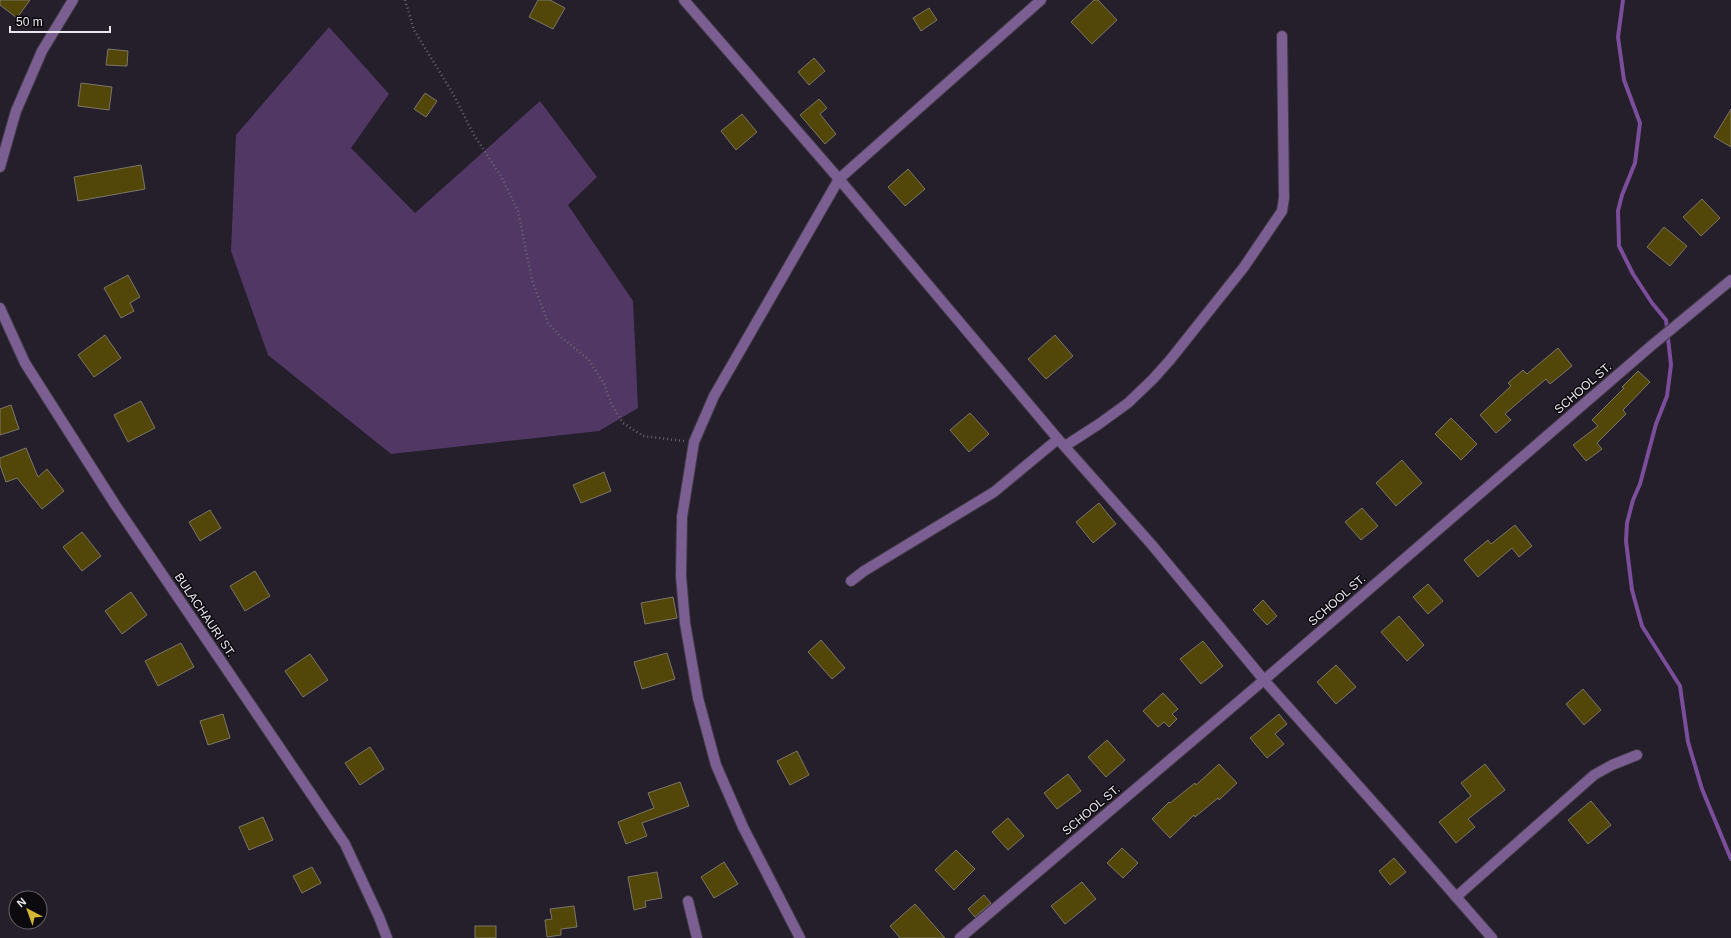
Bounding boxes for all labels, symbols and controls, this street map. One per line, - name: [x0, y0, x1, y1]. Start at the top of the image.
- scale bar: [10, 8, 110, 34]
- text: 50 m: [16, 15, 43, 29]
- street label: SCHOOL ST.: [1552, 359, 1614, 417]
- street label: BULACHAURI ST.: [172, 570, 238, 660]
- street label: SCHOOL ST.: [1306, 571, 1368, 629]
- street label: SCHOOL ST.: [1059, 782, 1123, 838]
- north arrow: [8, 890, 48, 930]
- text: N: [15, 895, 28, 910]

